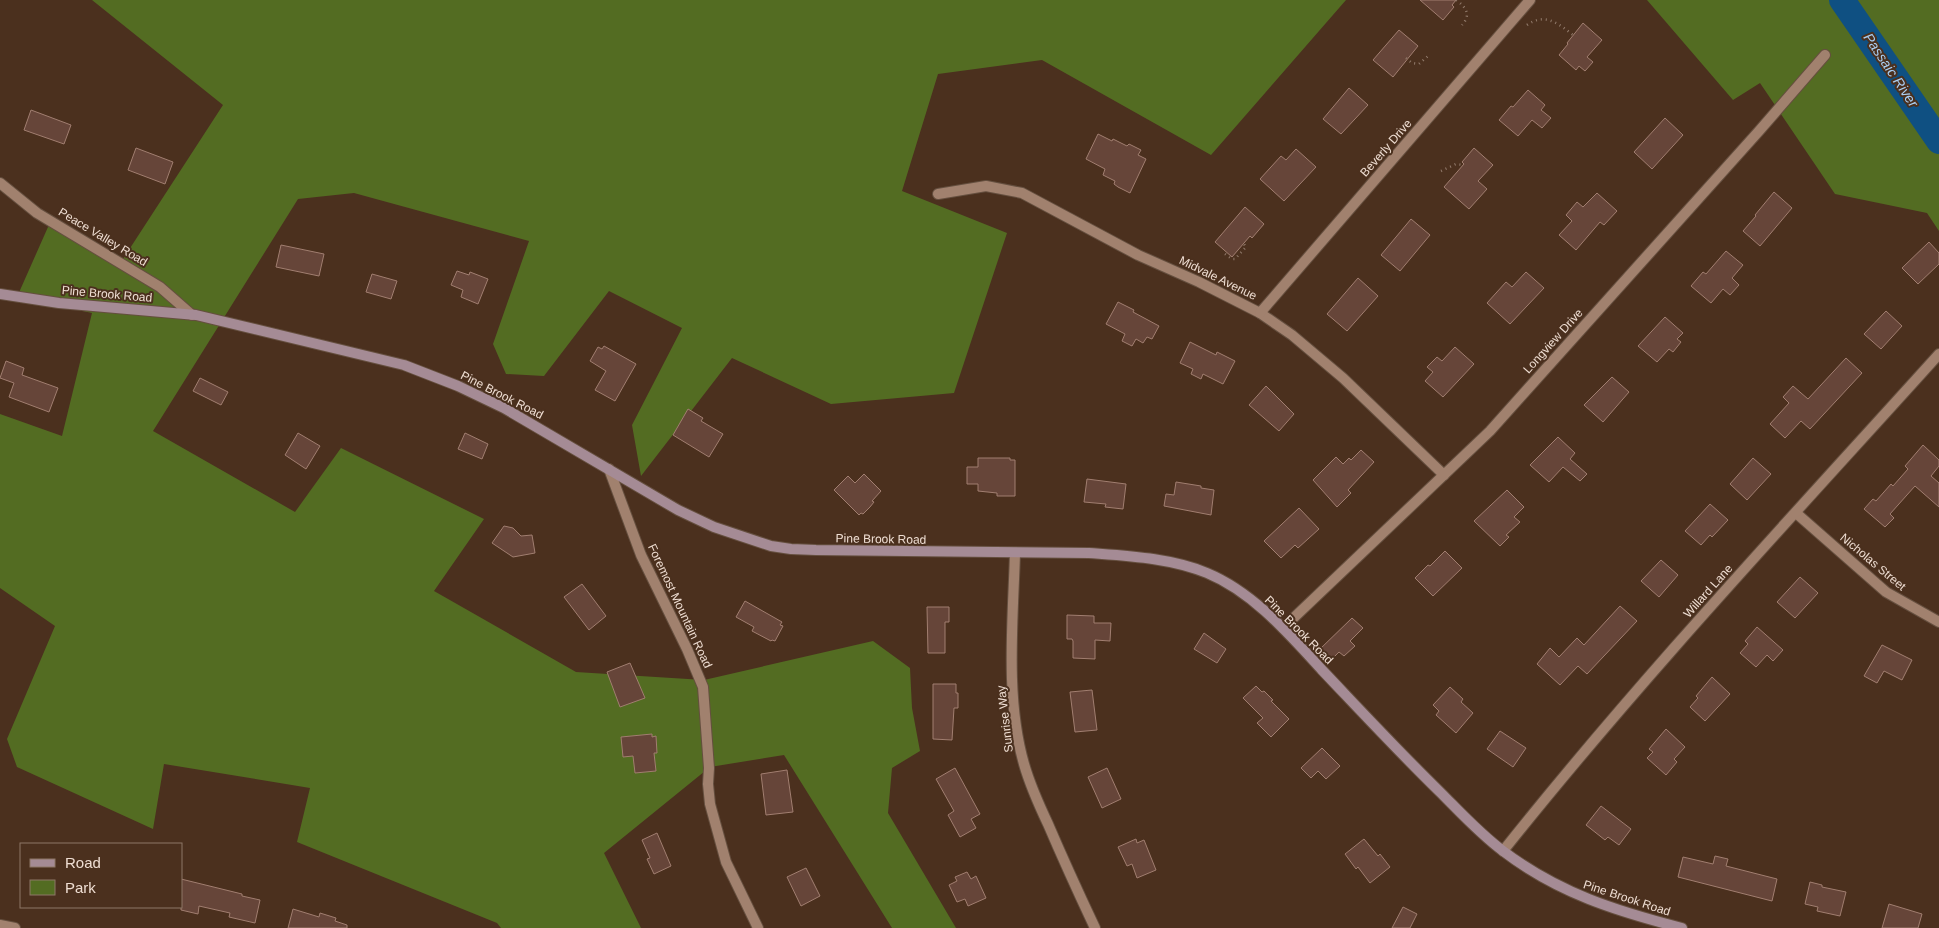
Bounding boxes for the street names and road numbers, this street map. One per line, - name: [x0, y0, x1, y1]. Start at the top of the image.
- street label: Beverly Drive: [1357, 116, 1415, 180]
- street label: Peace Valley Road: [56, 205, 150, 269]
- street label: Midvale Avenue: [1177, 253, 1259, 303]
- street label: Pine Brook Road: [61, 283, 153, 305]
- street label: Longview Drive: [1520, 306, 1586, 376]
- street label: Pine Brook Road: [458, 368, 546, 422]
- street label: Nicholas Street: [1837, 530, 1909, 594]
- street label: Pine Brook Road: [836, 531, 926, 547]
- street label: Foremost Mountain Road: [645, 542, 715, 670]
- street label: Willard Lane: [1680, 561, 1736, 620]
- street label: Pine Brook Road: [1262, 593, 1336, 667]
- street label: Sunrise Way: [994, 685, 1016, 753]
- street label: Pine Brook Road: [1582, 877, 1672, 919]

